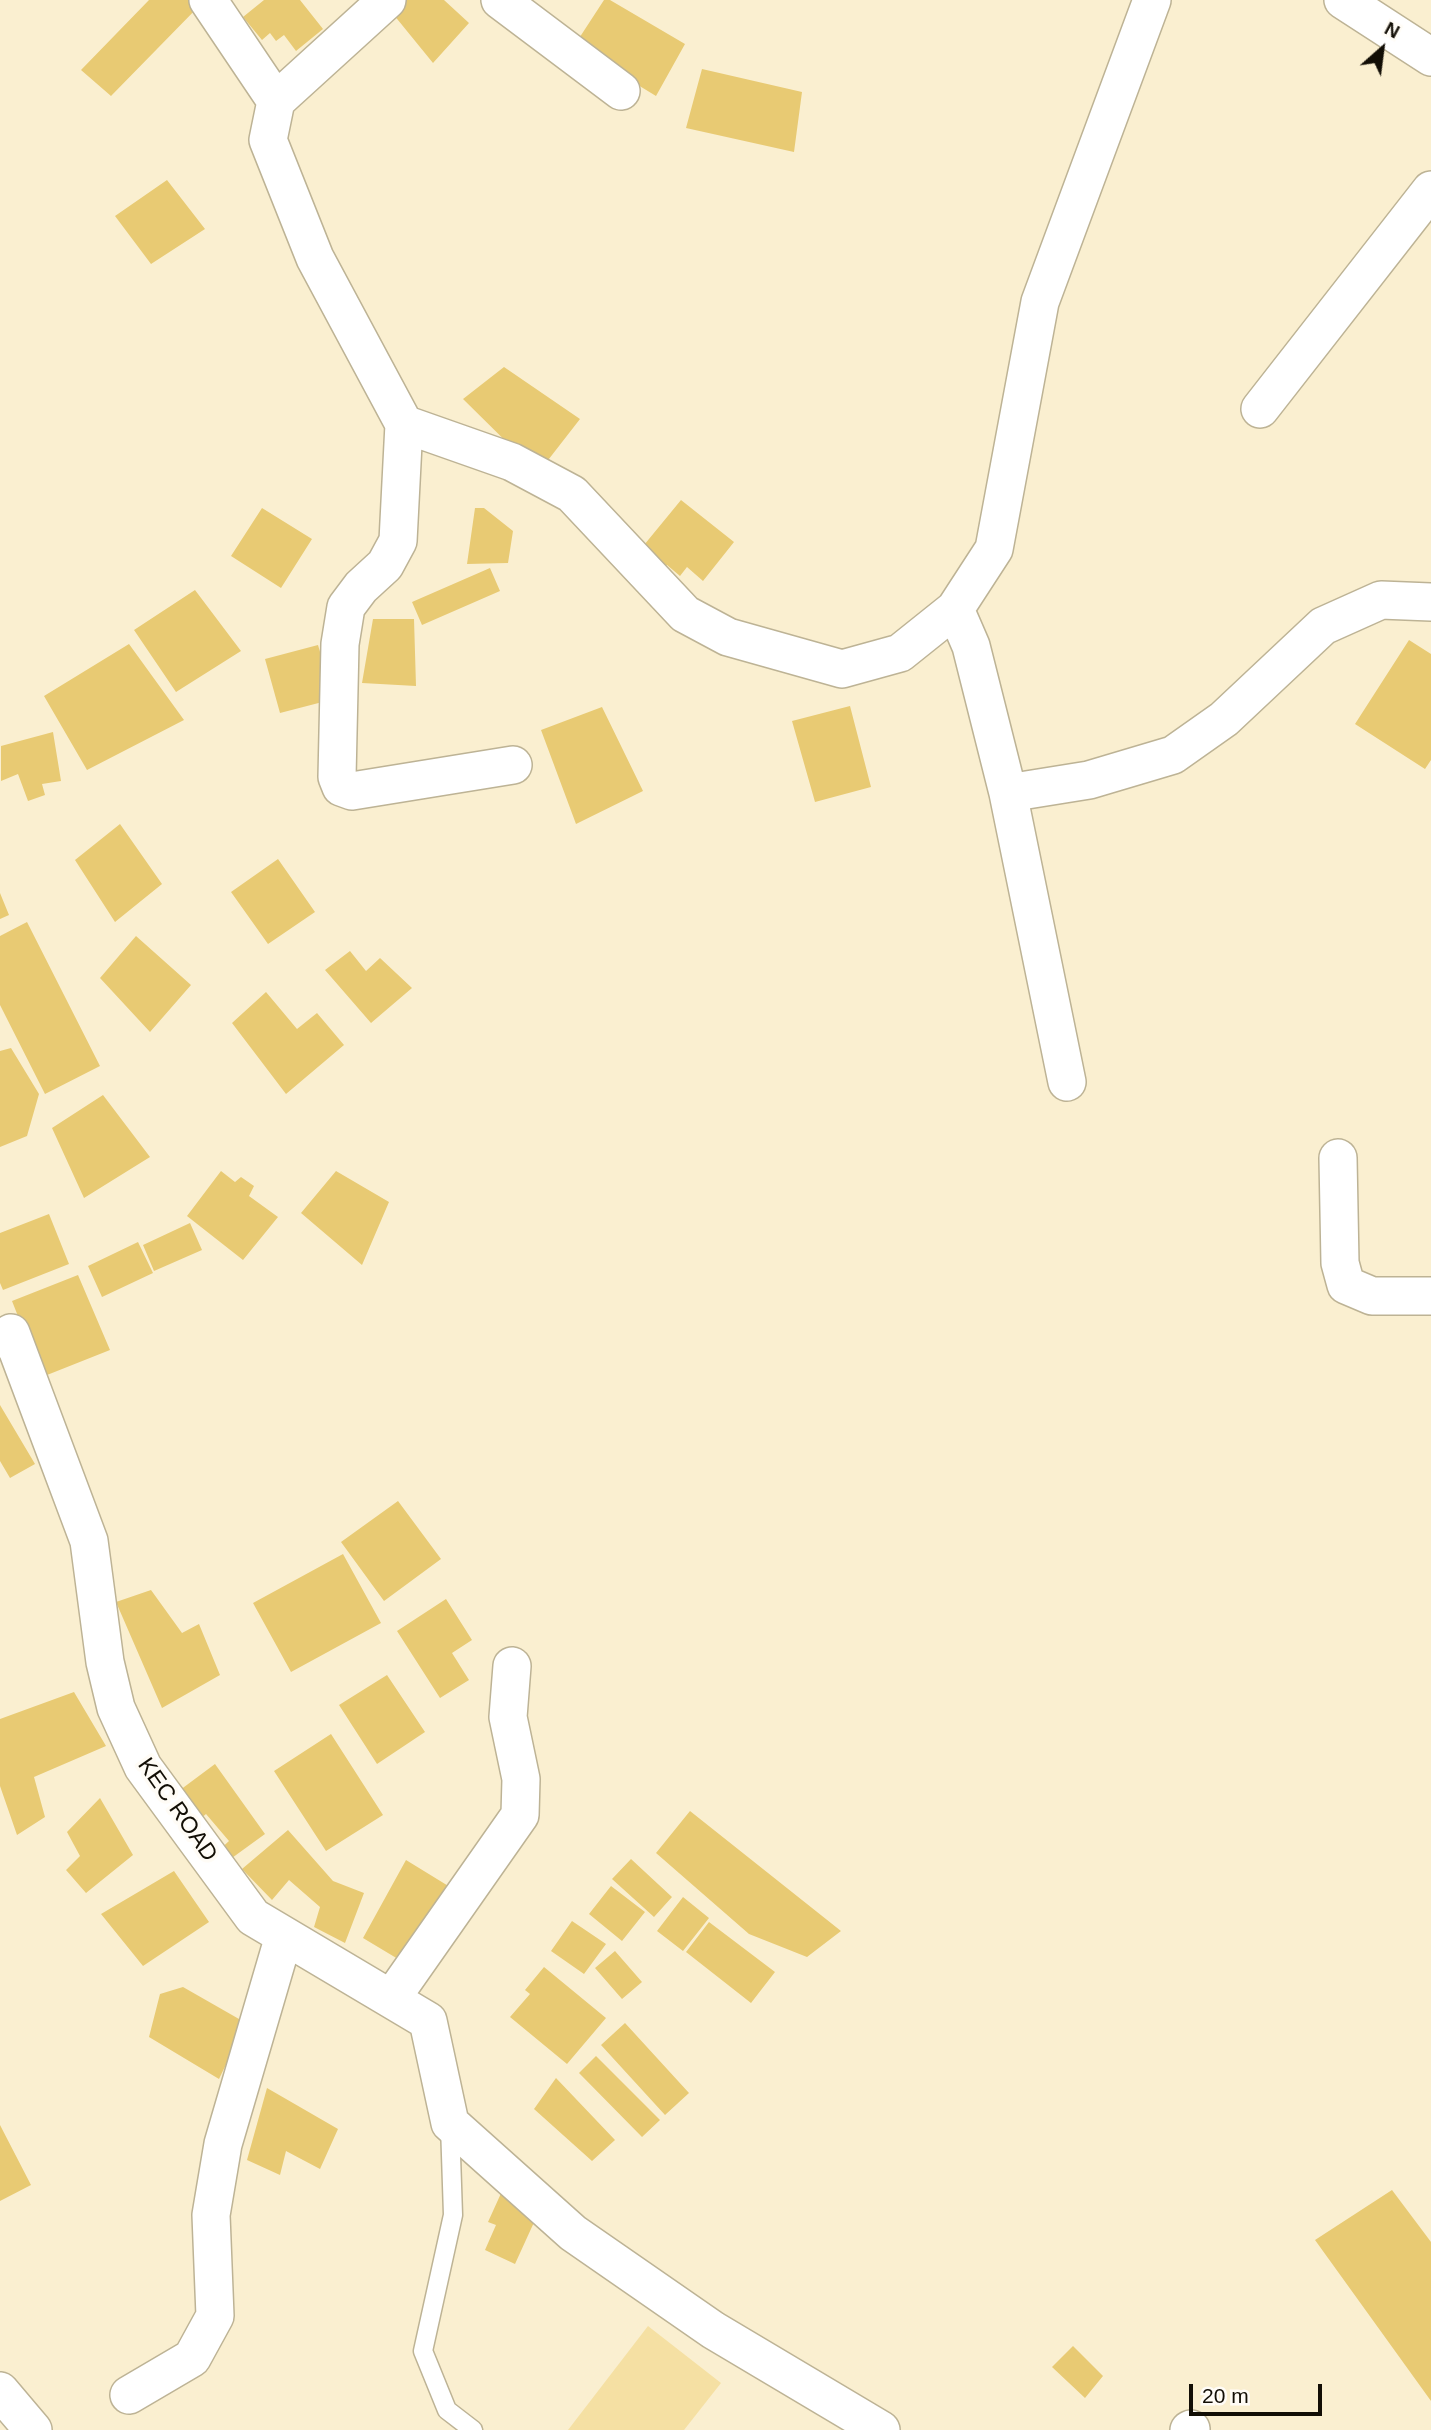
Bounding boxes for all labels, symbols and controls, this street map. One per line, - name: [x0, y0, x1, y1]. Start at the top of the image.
- north arrow: [1347, 14, 1417, 84]
- text: N: [1381, 18, 1403, 43]
- street label: KEC ROAD: [131, 1753, 223, 1867]
- scale bar: [1193, 2370, 1326, 2414]
- text: 20 m: [1202, 2384, 1249, 2407]

